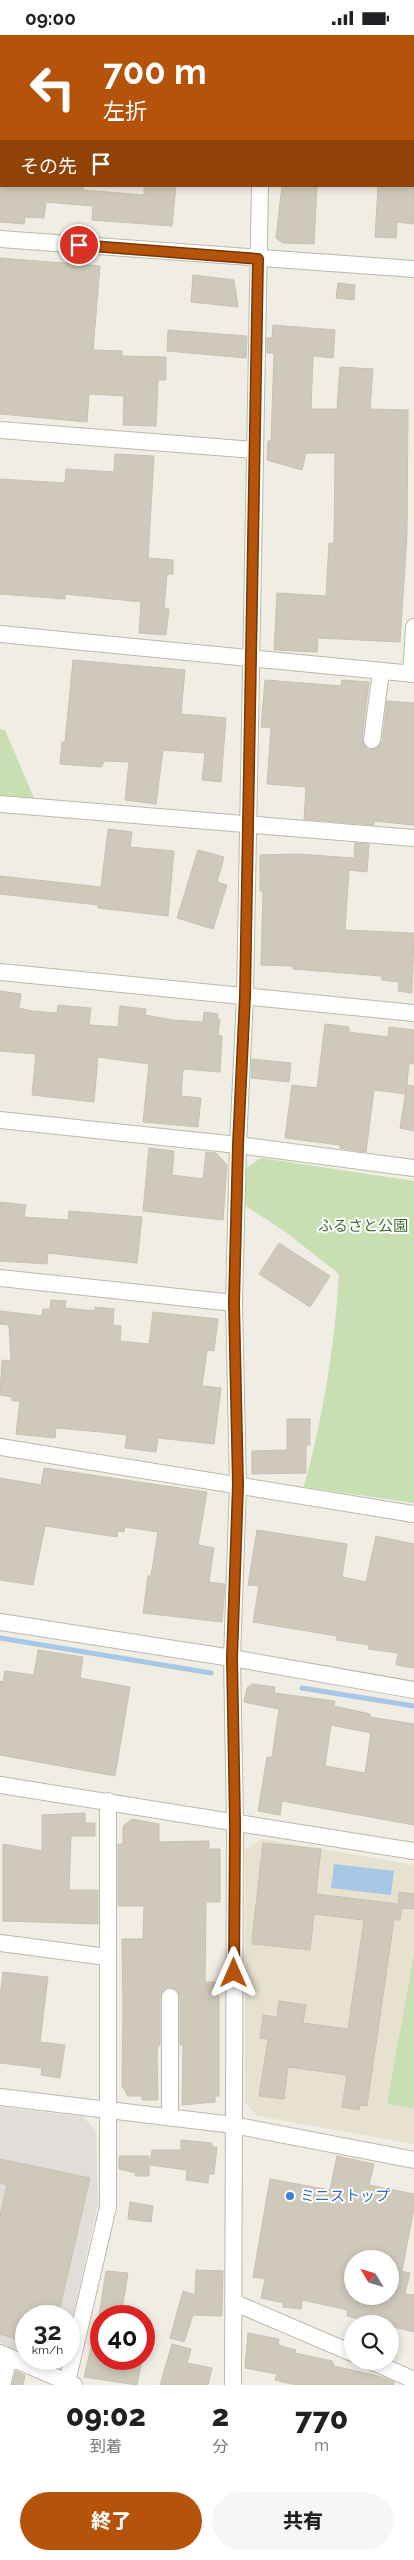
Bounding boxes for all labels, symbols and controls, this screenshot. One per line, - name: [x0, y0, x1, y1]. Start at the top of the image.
- text: 09:00: [25, 7, 76, 29]
- text: 700 m: [103, 51, 207, 92]
- icon: left: [20, 55, 85, 120]
- text: 左折: [103, 98, 147, 124]
- icon: arrive: [87, 150, 115, 178]
- text: その先: [20, 155, 77, 177]
- pin: [58, 224, 100, 266]
- icon: arrive: [65, 231, 93, 259]
- park label: ふるさと公園: [318, 1217, 408, 1235]
- position arrow: [207, 1946, 259, 1998]
- place label: ミニストップ: [300, 2187, 390, 2205]
- marker: ミニストップ: [284, 2190, 296, 2202]
- north arrow: [344, 2250, 399, 2305]
- map controls: [344, 2250, 399, 2370]
- speed limit sign: 40: [90, 2305, 155, 2370]
- button: search: [344, 2315, 399, 2370]
- text: 32: [33, 2316, 62, 2346]
- text: km/h: [32, 2343, 63, 2357]
- text: 09:02: [66, 2398, 146, 2433]
- text: 2: [212, 2398, 229, 2433]
- text: 770: [295, 2401, 348, 2436]
- text: m: [314, 2436, 329, 2455]
- text: 到着: [90, 2437, 122, 2456]
- text: 分: [212, 2437, 228, 2456]
- button: 終了: [20, 2492, 202, 2550]
- button: 共有: [212, 2492, 394, 2550]

